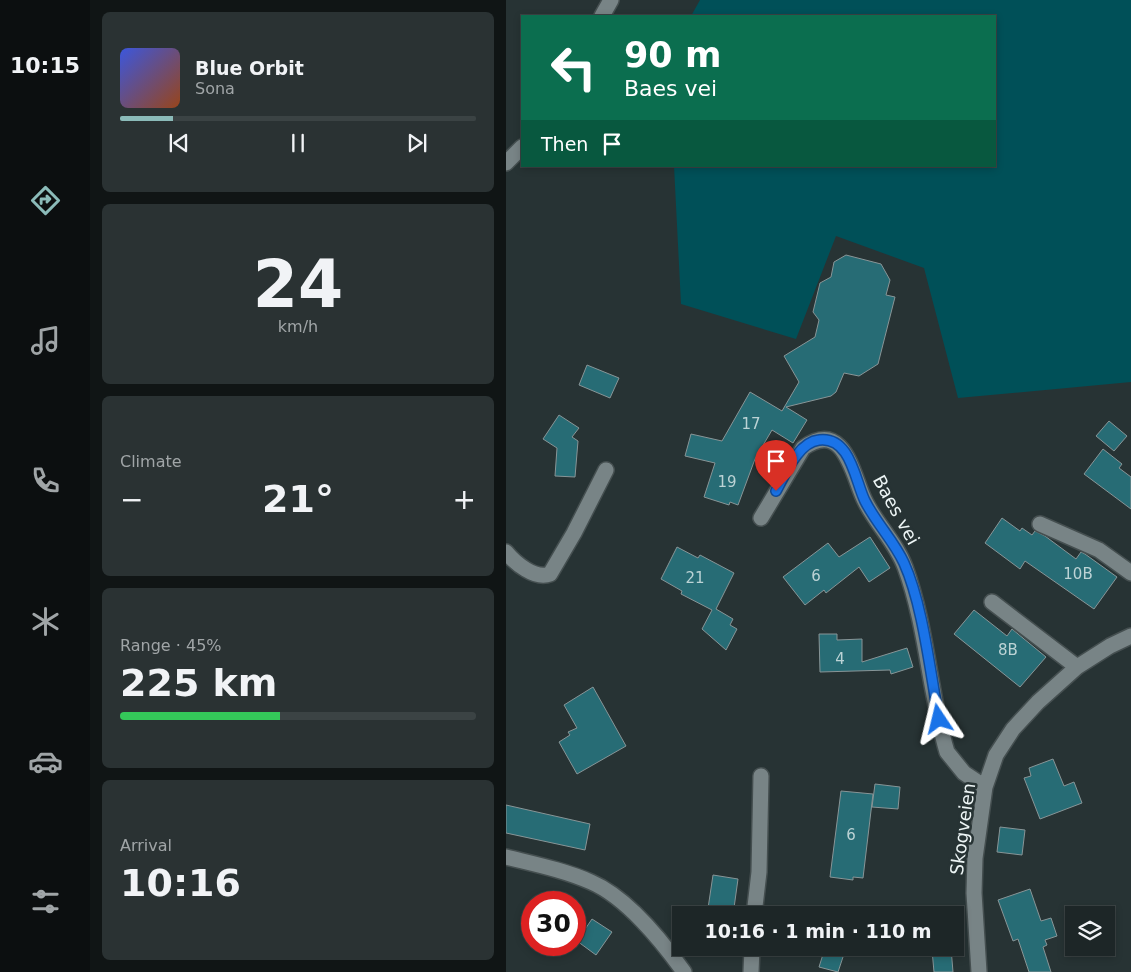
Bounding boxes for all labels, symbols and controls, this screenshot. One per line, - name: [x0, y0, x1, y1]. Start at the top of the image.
- icon: left: [541, 35, 606, 100]
- text: 90 m: [624, 35, 721, 75]
- text: 10:15: [10, 53, 80, 78]
- text: Blue Orbit: [195, 57, 304, 79]
- text: Baes vei: [624, 76, 717, 101]
- text: Sona: [195, 79, 235, 98]
- icon: previous: [165, 129, 193, 157]
- icon: pause: [284, 129, 312, 157]
- icon: next: [403, 129, 431, 157]
- icon: arrive: [598, 130, 626, 158]
- text: Then: [541, 133, 588, 155]
- icon: directions: [28, 183, 63, 218]
- text: 24: [253, 247, 343, 322]
- text: km/h: [278, 317, 318, 336]
- icon: music: [28, 323, 63, 358]
- house number: 17: [741, 415, 761, 433]
- pin: [755, 440, 797, 491]
- icon: arrive: [762, 447, 790, 475]
- text: Climate: [120, 452, 182, 471]
- icon: phone: [28, 463, 63, 498]
- street label: Baes vei: [869, 471, 924, 548]
- house number: 19: [717, 473, 737, 491]
- text: 21°: [262, 477, 334, 521]
- text: −: [120, 483, 143, 516]
- text: +: [453, 483, 476, 516]
- house number: 10B: [1063, 565, 1093, 583]
- house number: 6: [811, 567, 821, 585]
- house number: 21: [685, 569, 705, 587]
- icon: climate: [28, 604, 63, 639]
- text: Range · 45%: [120, 636, 222, 655]
- house number: 8B: [998, 641, 1018, 659]
- house number: 4: [835, 650, 845, 668]
- text: 225 km: [120, 661, 277, 705]
- position arrow: [912, 692, 964, 744]
- icon: car: [28, 744, 63, 779]
- street label: Skogveien: [946, 781, 979, 876]
- house number: 6: [846, 826, 856, 844]
- text: Arrival: [120, 836, 172, 855]
- text: 10:16: [120, 861, 241, 905]
- icon: filters: [28, 884, 63, 919]
- speed limit sign: 30: [521, 891, 586, 956]
- map controls: [1065, 906, 1115, 956]
- button: layers: [1065, 906, 1115, 956]
- text: 10:16 · 1 min · 110 m: [704, 920, 932, 942]

